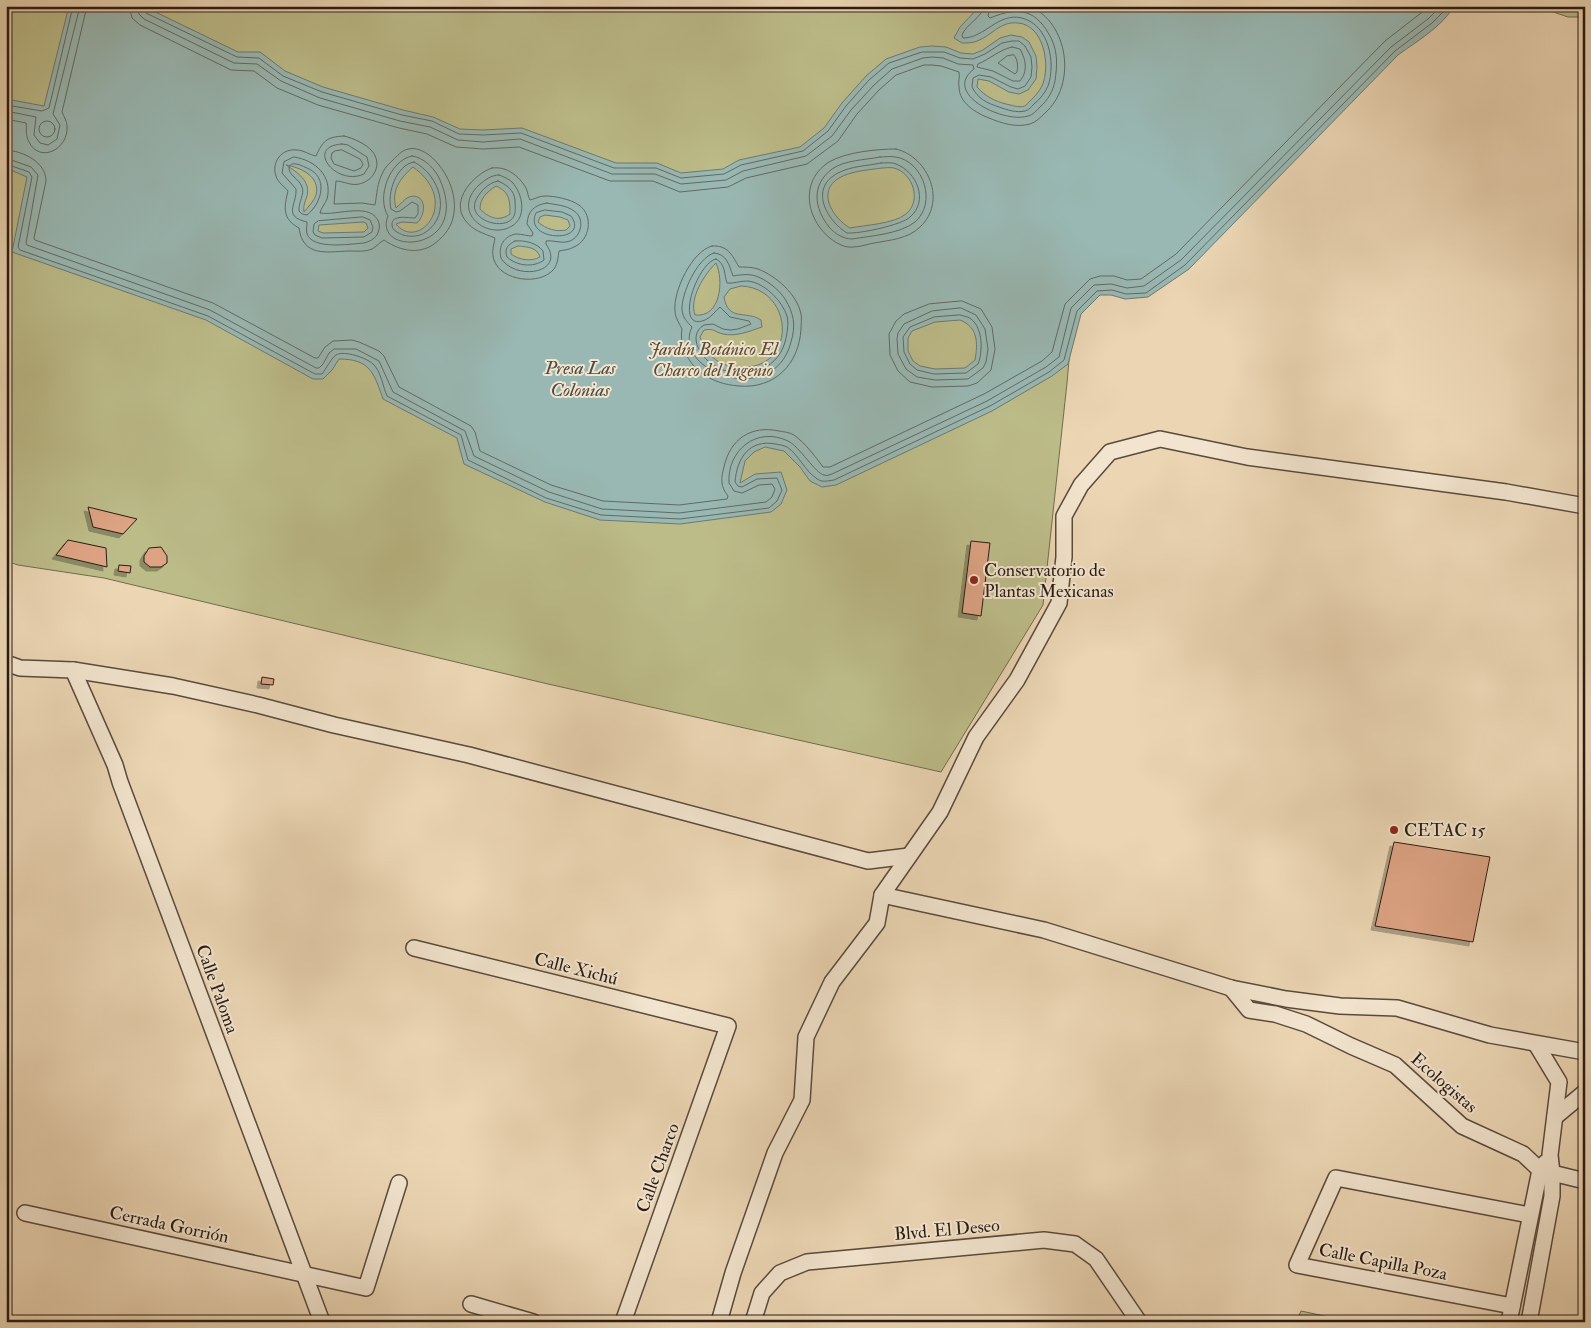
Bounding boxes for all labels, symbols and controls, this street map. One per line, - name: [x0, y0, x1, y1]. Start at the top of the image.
- park label: Jardín Botánico El Charco del Ingenio: [648, 338, 779, 382]
- water label: Presa Las Colonias: [543, 356, 616, 402]
- place label: Conservatorio de Plantas Mexicanas: [984, 559, 1114, 603]
- marker: Conservatorio de Plantas Mexicanas: [968, 574, 980, 586]
- place label: CETAC 15: [1404, 819, 1485, 842]
- marker: CETAC 15: [1388, 824, 1400, 836]
- street label: Calle Paloma: [190, 941, 244, 1037]
- street label: Calle Xichú: [532, 947, 620, 991]
- street label: Ecologistas: [1406, 1048, 1482, 1118]
- street label: Calle Charco: [631, 1120, 685, 1216]
- street label: Cerrada Gorrión: [107, 1201, 231, 1249]
- street label: Blvd. El Deseo: [893, 1214, 1001, 1246]
- street label: Calle Capilla Poza: [1317, 1238, 1450, 1286]

